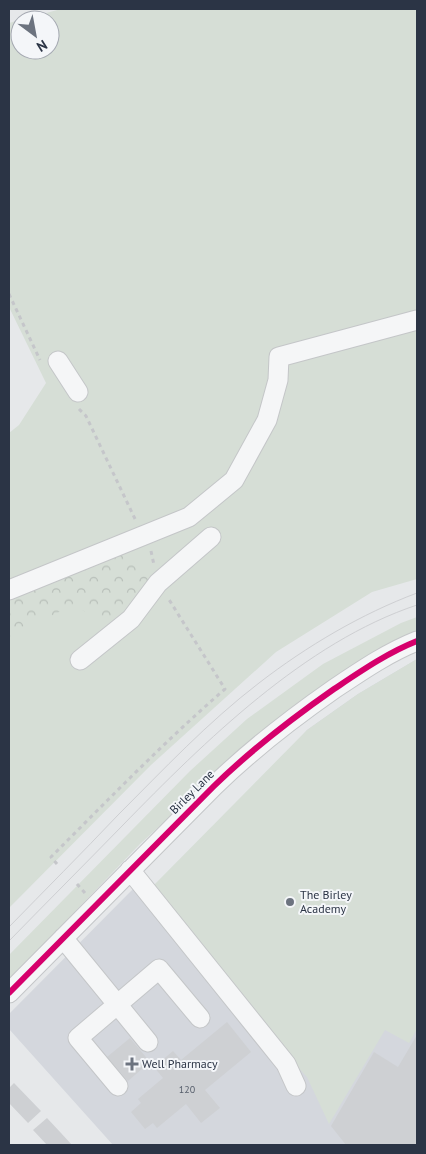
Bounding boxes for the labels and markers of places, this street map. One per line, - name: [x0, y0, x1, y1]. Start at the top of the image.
- place label: The Birley Academy: [300, 887, 352, 916]
- marker: The Birley Academy: [284, 896, 296, 908]
- place label: Well Pharmacy: [142, 1056, 218, 1071]
- marker: Well Pharmacy: [126, 1058, 138, 1070]

